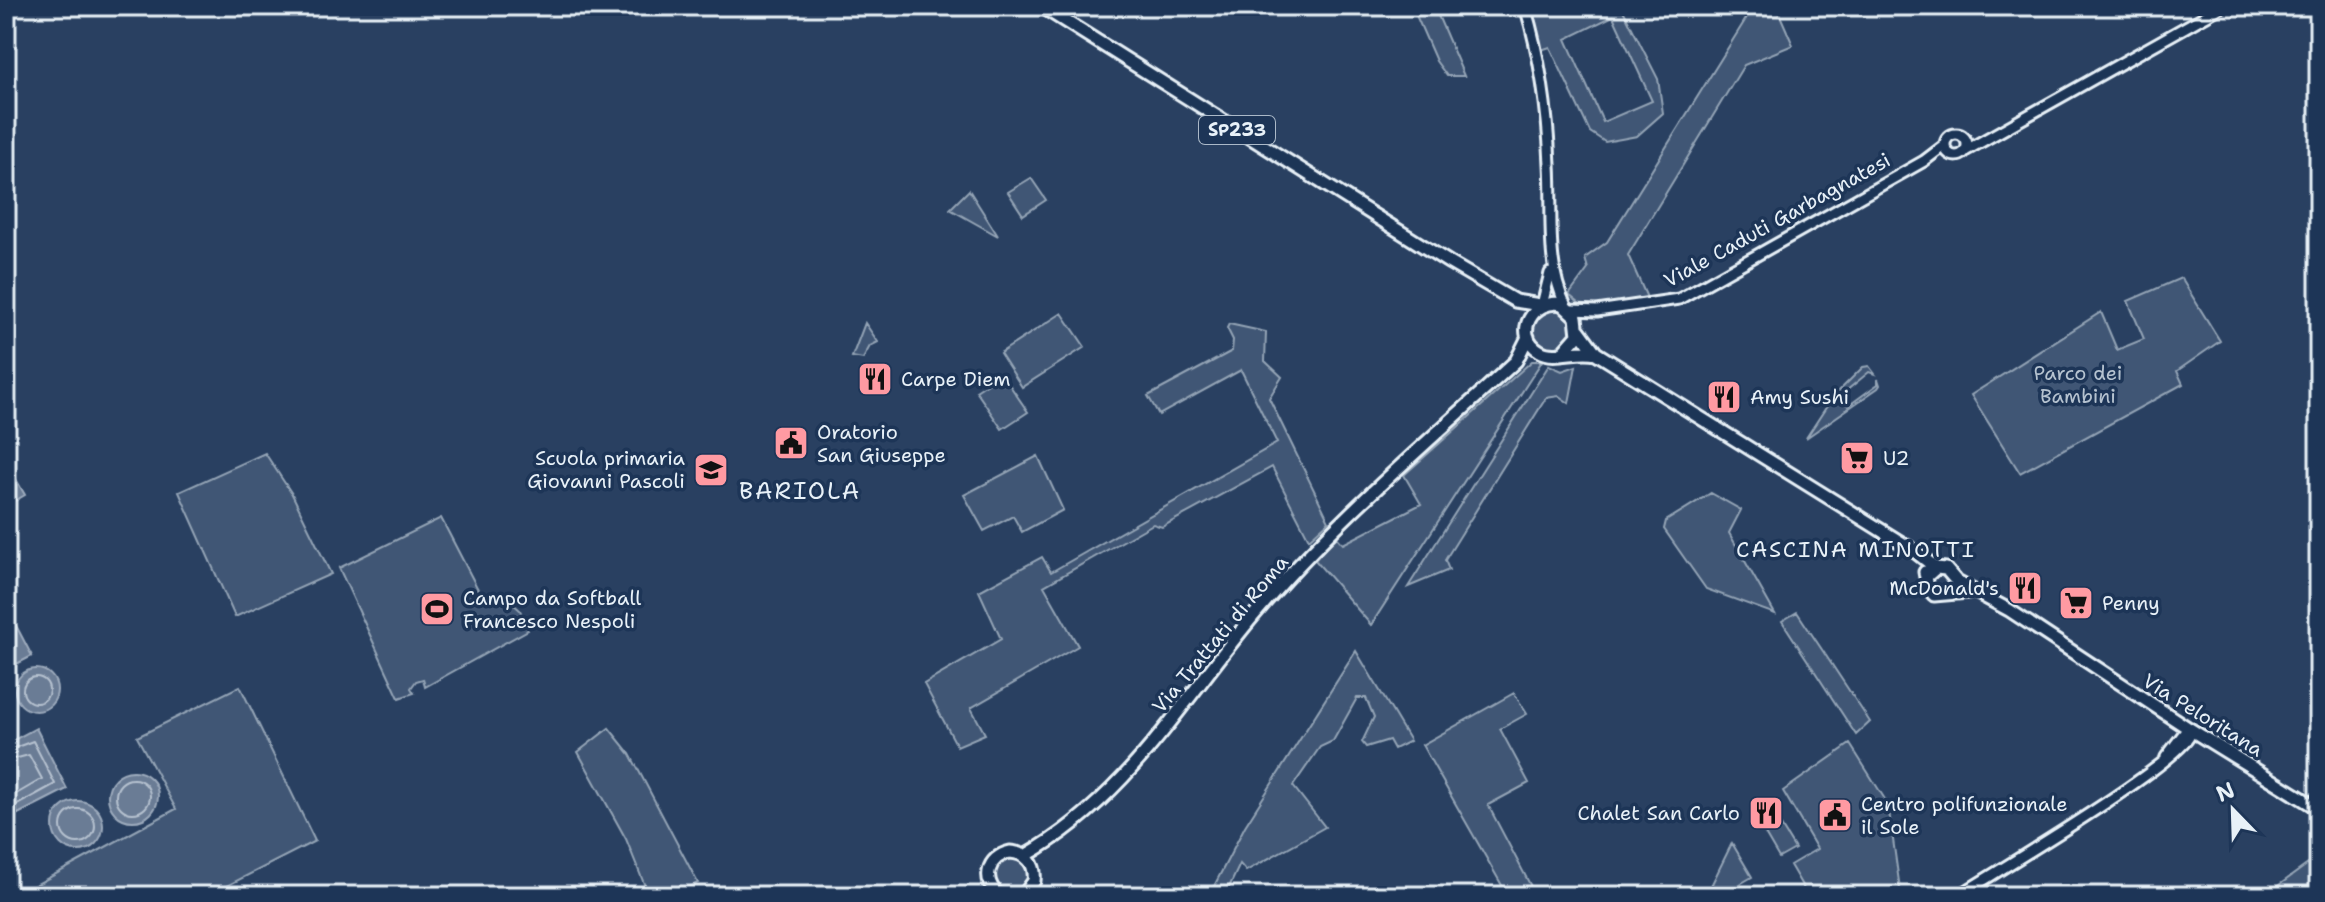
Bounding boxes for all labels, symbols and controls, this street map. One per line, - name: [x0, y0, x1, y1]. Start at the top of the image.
- road number: SP233: [1199, 116, 1275, 144]
- street label: Viale Caduti Garbagnatesi: [1659, 147, 1895, 293]
- restaurant icon: Carpe Diem: [856, 360, 894, 398]
- park label: Parco dei Bambini: [2034, 360, 2122, 409]
- place label: Carpe Diem: [901, 366, 1011, 392]
- restaurant icon: Amy Sushi: [1705, 378, 1743, 416]
- place label: Amy Sushi: [1750, 384, 1849, 410]
- place label: Oratorio San Giuseppe: [817, 419, 946, 468]
- public building icon: Oratorio San Giuseppe: [772, 424, 810, 462]
- supermarket icon: U2: [1838, 439, 1876, 477]
- place label: Scuola primaria Giovanni Pascoli: [527, 445, 686, 494]
- place label: U2: [1883, 445, 1910, 471]
- school or university icon: Scuola primaria Giovanni Pascoli: [692, 451, 730, 489]
- district label: BARIOLA: [739, 475, 861, 507]
- district label: CASCINA MINOTTI: [1736, 535, 1976, 564]
- street label: Via Trattati di Roma: [1146, 549, 1294, 718]
- restaurant icon: McDonald's: [2006, 569, 2044, 607]
- place label: McDonald's: [1889, 575, 1999, 601]
- supermarket icon: Penny: [2057, 584, 2095, 622]
- place label: Campo da Softball Francesco Nespoli: [463, 585, 641, 634]
- sports icon: Campo da Softball Francesco Nespoli: [418, 590, 456, 628]
- place label: Penny: [2102, 590, 2160, 616]
- street label: Via Peloritana: [2138, 668, 2269, 763]
- north arrow: [2193, 770, 2273, 850]
- text: N: [2212, 775, 2239, 809]
- place label: Centro polifunzionale il Sole: [1861, 791, 2067, 840]
- restaurant icon: Chalet San Carlo: [1747, 794, 1785, 832]
- public building icon: Centro polifunzionale il Sole: [1816, 796, 1854, 834]
- place label: Chalet San Carlo: [1578, 800, 1740, 826]

